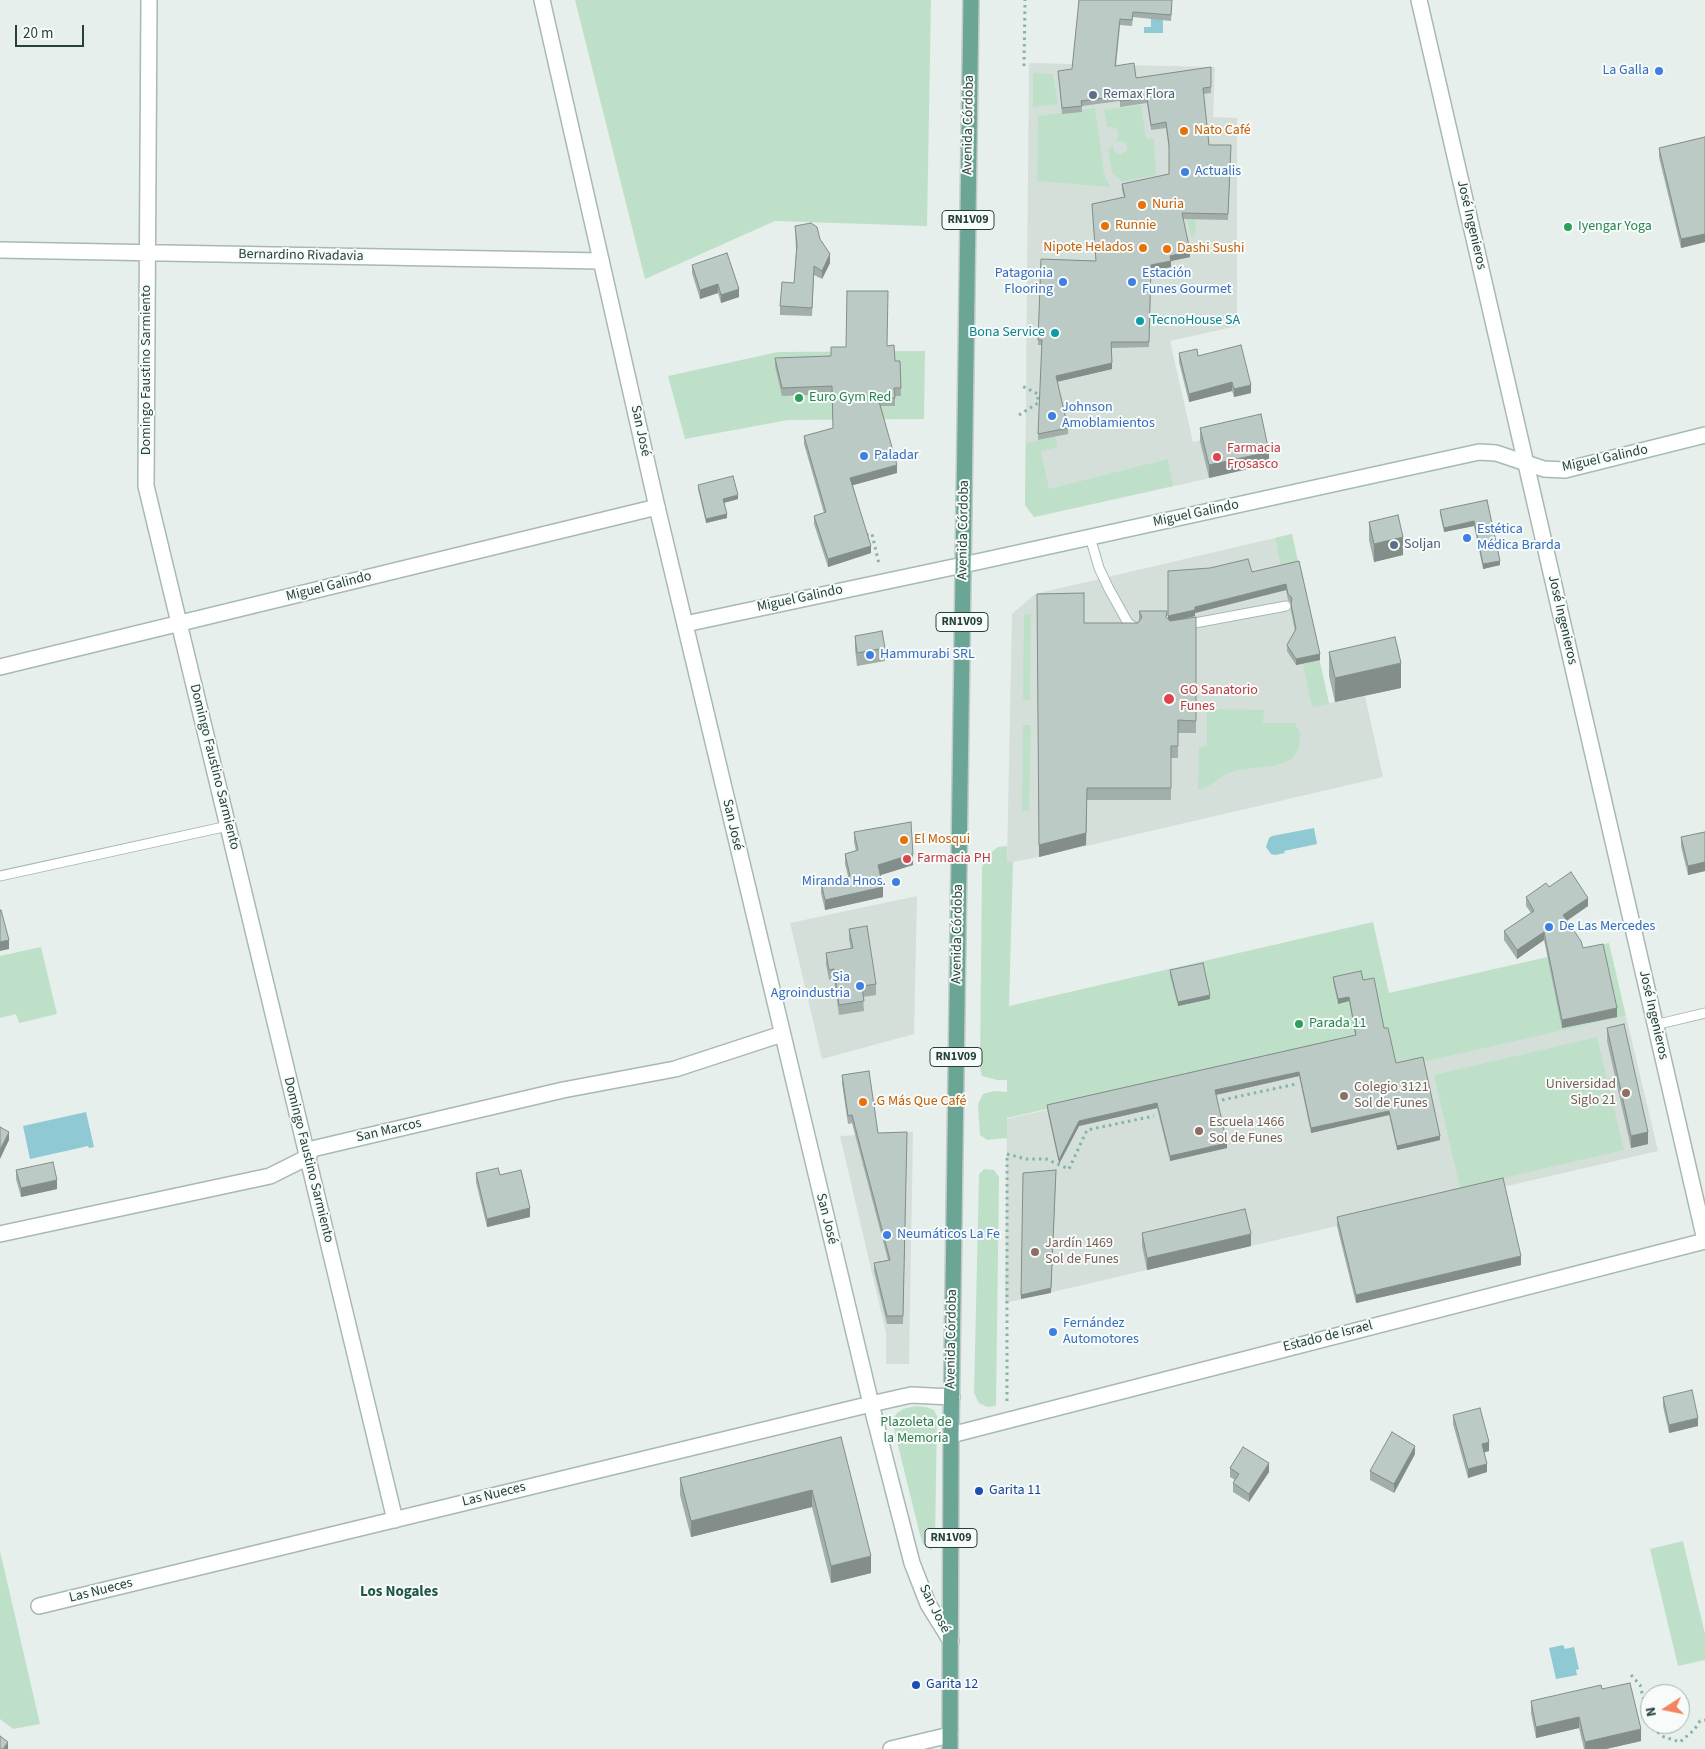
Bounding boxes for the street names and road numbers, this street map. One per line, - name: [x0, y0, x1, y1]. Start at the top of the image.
- street label: Avenida Córdoba: [960, 75, 978, 175]
- street label: José Ingenieros: [1453, 179, 1489, 271]
- road number: RN1V09: [942, 210, 994, 230]
- street label: Bernardino Rivadavia: [238, 247, 364, 265]
- street label: Domingo Faustino Sarmiento: [139, 285, 155, 455]
- street label: San José: [626, 404, 654, 458]
- street label: Miguel Galindo: [1561, 442, 1649, 476]
- street label: Avenida Córdoba: [955, 480, 973, 580]
- street label: Miguel Galindo: [1152, 497, 1240, 531]
- street label: Miguel Galindo: [285, 568, 373, 606]
- street label: José Ingenieros: [1544, 574, 1580, 666]
- street label: Miguel Galindo: [756, 582, 844, 616]
- road number: RN1V09: [936, 612, 988, 632]
- street label: Domingo Faustino Sarmiento: [185, 682, 243, 852]
- street label: San José: [718, 798, 746, 852]
- street label: Avenida Córdoba: [949, 884, 967, 984]
- street label: José Ingenieros: [1635, 969, 1671, 1061]
- road number: RN1V09: [930, 1048, 982, 1066]
- street label: Domingo Faustino Sarmiento: [279, 1075, 337, 1245]
- street label: San Marcos: [355, 1115, 423, 1147]
- street label: San José: [812, 1192, 840, 1246]
- street label: Avenida Córdoba: [943, 1289, 961, 1389]
- street label: Estado de Israel: [1281, 1318, 1375, 1356]
- street label: Las Nueces: [460, 1479, 528, 1511]
- road number: RN1V09: [925, 1529, 977, 1548]
- street label: Las Nueces: [67, 1575, 135, 1607]
- street label: San José: [915, 1582, 953, 1636]

